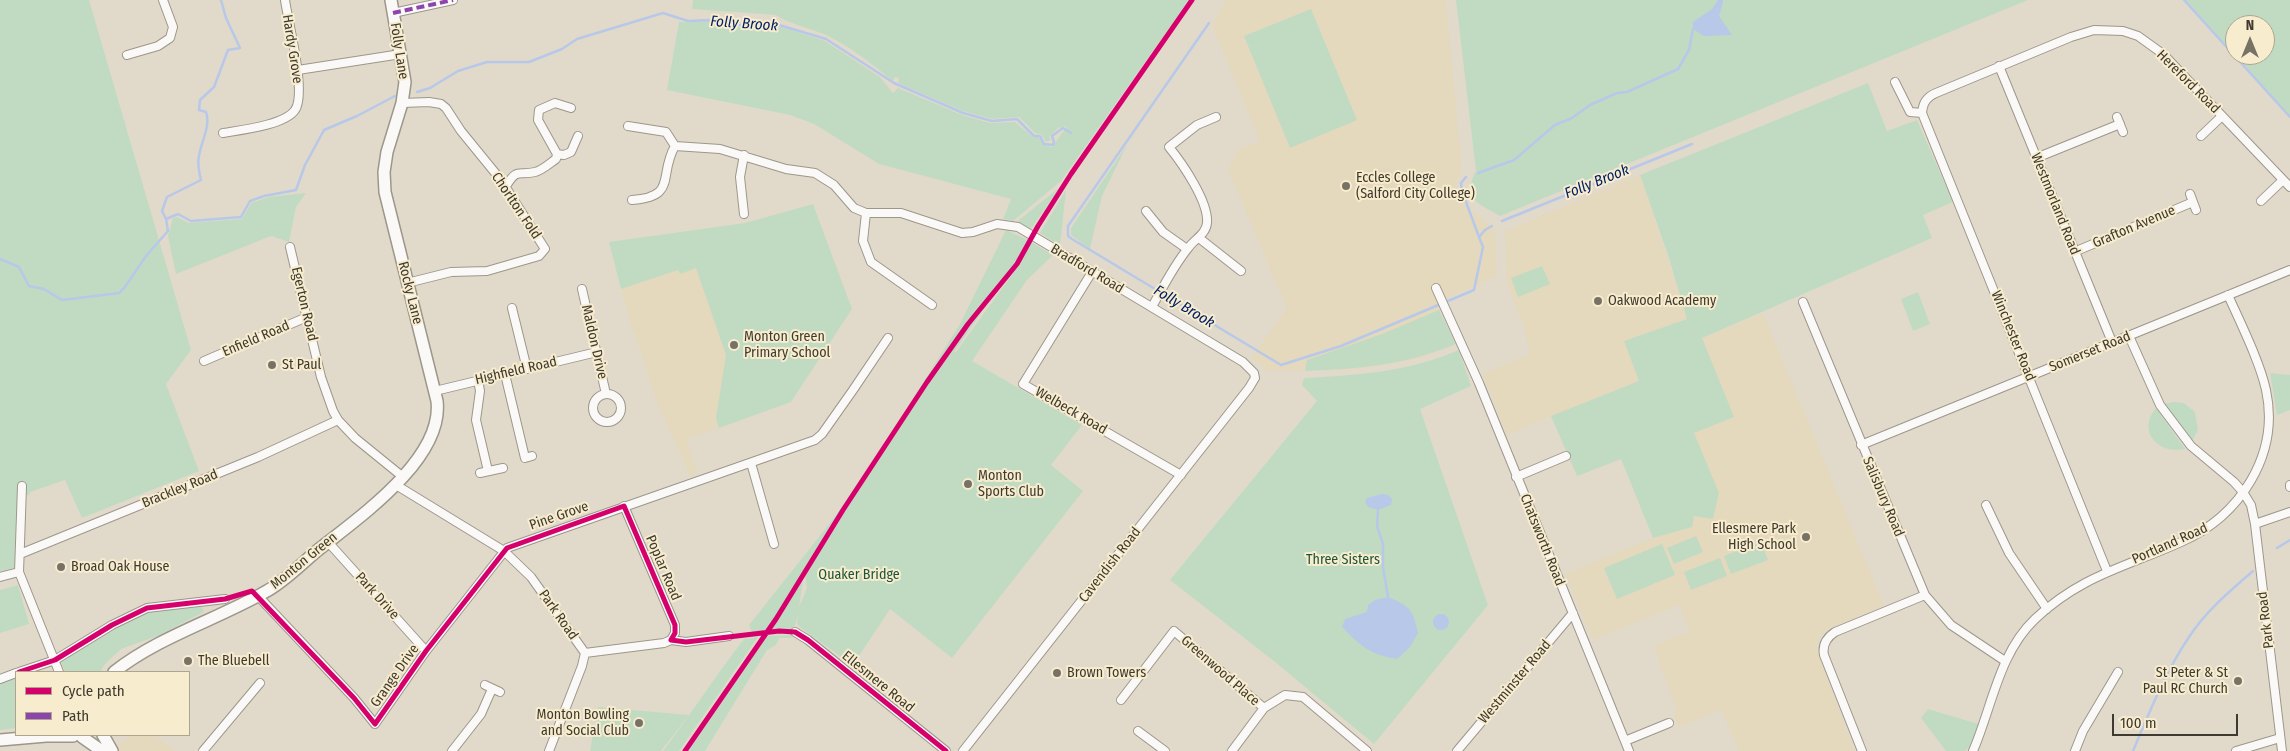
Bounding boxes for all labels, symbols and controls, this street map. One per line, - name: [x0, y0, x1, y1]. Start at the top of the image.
- street label: Hardy Grove: [278, 13, 306, 85]
- water label: Folly Brook: [710, 13, 778, 35]
- north arrow: [2225, 15, 2275, 65]
- text: N: [2246, 17, 2254, 34]
- street label: Folly Lane: [386, 22, 412, 80]
- street label: Hereford Road: [2153, 47, 2223, 117]
- street label: Westmorland Road: [2027, 151, 2083, 257]
- water label: Folly Brook: [1562, 161, 1632, 203]
- street label: Chorlton Fold: [488, 169, 544, 243]
- place label: Eccles College (Salford City College): [1356, 170, 1475, 202]
- marker: Eccles College (Salford City College): [1340, 180, 1352, 192]
- street label: Grafton Avenue: [2090, 202, 2178, 252]
- street label: Bradford Road: [1047, 241, 1127, 297]
- street label: Rocky Lane: [394, 260, 426, 326]
- street label: Egerton Road: [287, 265, 321, 343]
- water label: Folly Brook: [1150, 282, 1218, 332]
- street label: Winchester Road: [1987, 288, 2039, 384]
- place label: Oakwood Academy: [1608, 293, 1716, 309]
- marker: Oakwood Academy: [1592, 295, 1604, 307]
- street label: Maldon Drive: [577, 303, 611, 381]
- street label: Enfield Road: [220, 317, 292, 361]
- street label: Somerset Road: [2047, 328, 2133, 376]
- place label: Monton Green Primary School: [744, 329, 830, 362]
- marker: Monton Green Primary School: [728, 339, 740, 351]
- street label: Highfield Road: [473, 353, 559, 389]
- place label: St Paul: [282, 357, 321, 373]
- marker: St Paul: [266, 359, 278, 371]
- street label: Welbeck Road: [1032, 384, 1110, 438]
- street label: Salisbury Road: [1859, 455, 1907, 539]
- street label: Brackley Road: [140, 466, 220, 512]
- place label: Monton Sports Club: [978, 468, 1044, 501]
- marker: Monton Sports Club: [962, 478, 974, 490]
- street label: Chatsworth Road: [1516, 492, 1568, 588]
- street label: Pine Grove: [527, 498, 591, 534]
- street label: Portland Road: [2129, 520, 2211, 568]
- place label: Ellesmere Park High School: [1712, 521, 1796, 554]
- street label: Cavendish Road: [1075, 524, 1145, 606]
- street label: Monton Green: [267, 529, 341, 593]
- marker: Ellesmere Park High School: [1800, 531, 1812, 543]
- street label: Poplar Road: [642, 533, 684, 603]
- park label: Three Sisters: [1306, 552, 1380, 568]
- place label: Broad Oak House: [71, 559, 169, 575]
- marker: Broad Oak House: [55, 561, 67, 573]
- park label: Quaker Bridge: [818, 567, 900, 583]
- street label: Park Drive: [351, 569, 403, 623]
- street label: Park Road: [535, 587, 581, 643]
- street label: Park Road: [2254, 591, 2278, 649]
- street label: Greenwood Place: [1177, 632, 1263, 710]
- street label: Westminster Road: [1475, 637, 1555, 727]
- street label: Grange Drive: [367, 641, 423, 711]
- street label: Ellesmere Road: [838, 648, 918, 716]
- place label: The Bluebell: [198, 653, 269, 669]
- marker: The Bluebell: [182, 655, 194, 667]
- place label: Brown Towers: [1067, 665, 1146, 681]
- place label: St Peter & St Paul RC Church: [2143, 665, 2228, 698]
- marker: Brown Towers: [1051, 667, 1063, 679]
- legend: [15, 671, 190, 736]
- marker: St Peter & St Paul RC Church: [2232, 675, 2244, 687]
- text: Cycle path: [62, 682, 125, 700]
- scale bar: [2115, 704, 2241, 736]
- text: Path: [62, 707, 89, 725]
- place label: Monton Bowling and Social Club: [537, 707, 629, 740]
- text: 100 m: [2120, 714, 2157, 732]
- marker: Monton Bowling and Social Club: [633, 717, 645, 729]

